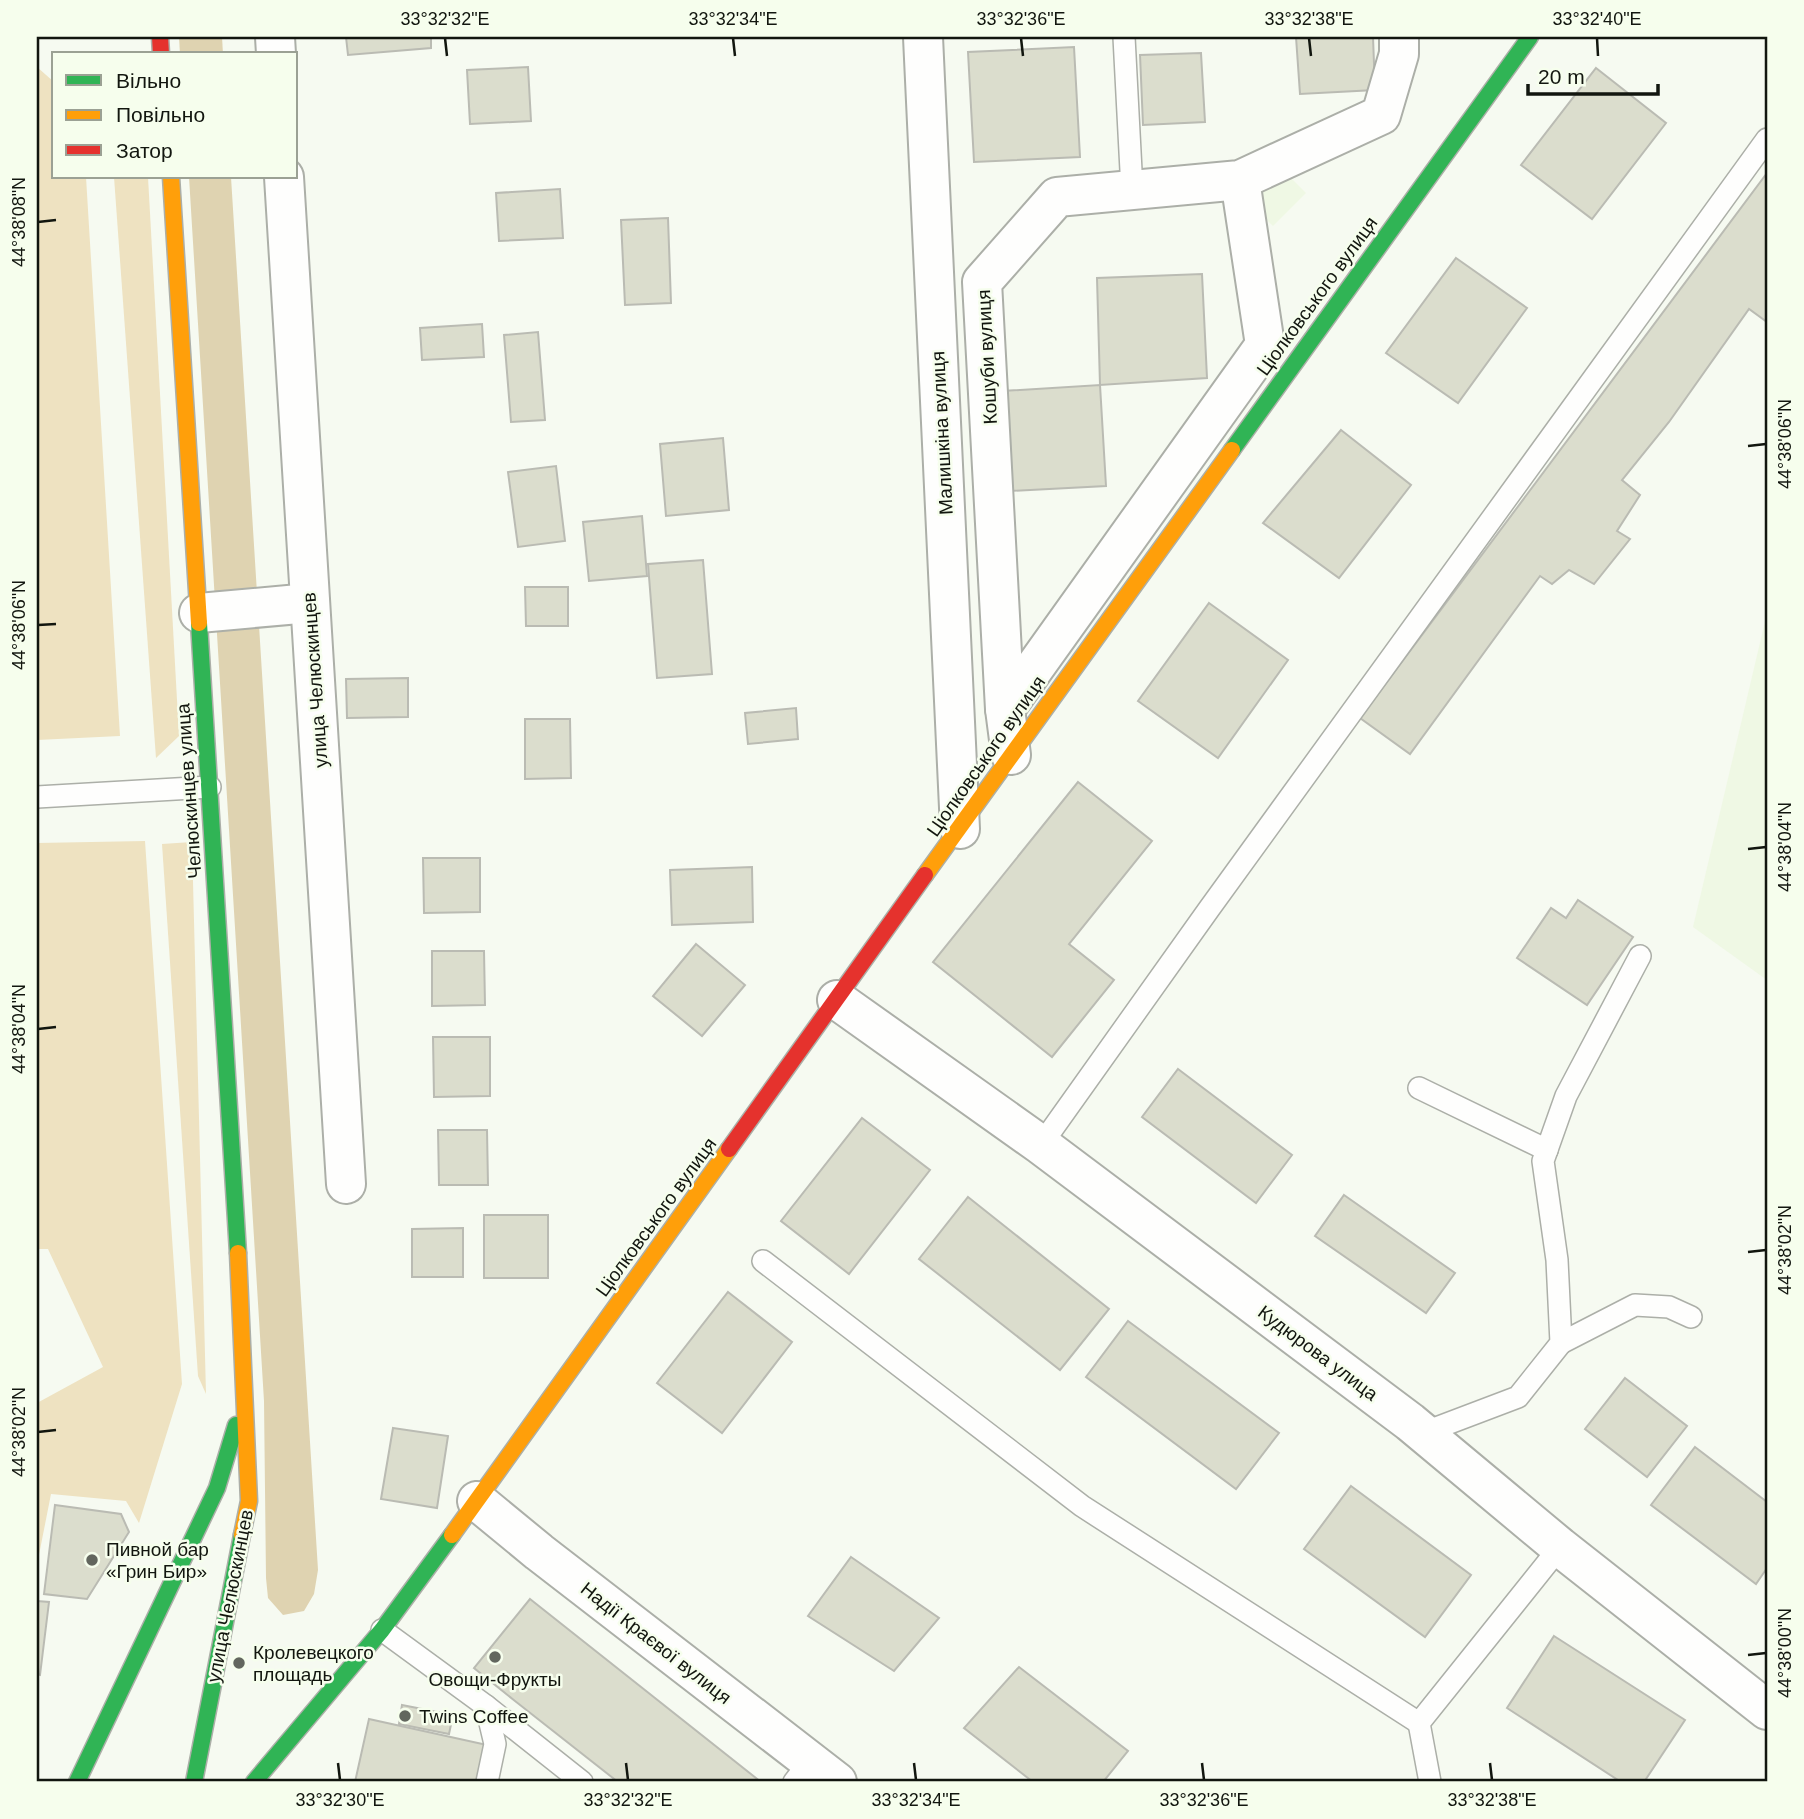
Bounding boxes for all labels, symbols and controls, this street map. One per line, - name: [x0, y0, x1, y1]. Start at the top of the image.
- text: 33°32'32"E: [400, 9, 490, 29]
- text: 33°32'34"E: [688, 9, 778, 29]
- text: 33°32'36"E: [976, 9, 1066, 29]
- text: 33°32'38"E: [1264, 9, 1354, 29]
- text: 33°32'40"E: [1552, 9, 1642, 29]
- legend: [52, 52, 298, 178]
- scale bar: [1528, 52, 1657, 96]
- text: 20 m: [1538, 65, 1585, 88]
- text: Вільно: [116, 69, 181, 92]
- text: Повільно: [116, 103, 205, 126]
- text: Затор: [116, 139, 173, 162]
- text: 44°38'08"N: [9, 177, 29, 267]
- street label: Ціолковського вулиця: [1252, 213, 1382, 379]
- street label: Кошуби вулиця: [973, 289, 1001, 425]
- street label: Малишкіна вулиця: [927, 351, 957, 515]
- text: 44°38'06"N: [1775, 399, 1795, 489]
- text: 44°38'06"N: [9, 580, 29, 670]
- street label: улица Челюскинцев: [298, 592, 332, 768]
- street label: Ціолковського вулиця: [923, 672, 1049, 840]
- street label: Челюскинцев улица: [172, 702, 206, 879]
- text: 44°38'04"N: [1775, 802, 1795, 892]
- text: 44°38'04"N: [9, 984, 29, 1074]
- street label: Ціолковського вулиця: [591, 1134, 721, 1300]
- text: 44°38'02"N: [1775, 1205, 1795, 1295]
- street label: Кудюрова улица: [1254, 1301, 1382, 1405]
- text: 44°38'02"N: [9, 1387, 29, 1477]
- street label: улица Челюскинцев: [203, 1508, 257, 1684]
- place label: Пивной бар «Грин Бир»: [106, 1539, 209, 1582]
- marker: Пивной бар «Грин Бир»: [84, 1552, 100, 1568]
- street label: Надії Краєвої вулиця: [577, 1578, 735, 1708]
- text: 44°38'00"N: [1775, 1608, 1795, 1698]
- place label: Кролевецкого площадь: [253, 1642, 374, 1685]
- marker: Овощи-Фрукты: [487, 1649, 503, 1665]
- marker: Кролевецкого площадь: [231, 1655, 247, 1671]
- place label: Овощи-Фрукты: [429, 1669, 561, 1690]
- place label: Twins Coffee: [419, 1706, 528, 1727]
- marker: Twins Coffee: [397, 1708, 413, 1724]
- text: 33°32'30"E: [295, 1790, 385, 1810]
- text: 33°32'32"E: [583, 1790, 673, 1810]
- text: 33°32'34"E: [871, 1790, 961, 1810]
- text: 33°32'36"E: [1159, 1790, 1249, 1810]
- text: 33°32'38"E: [1447, 1790, 1537, 1810]

